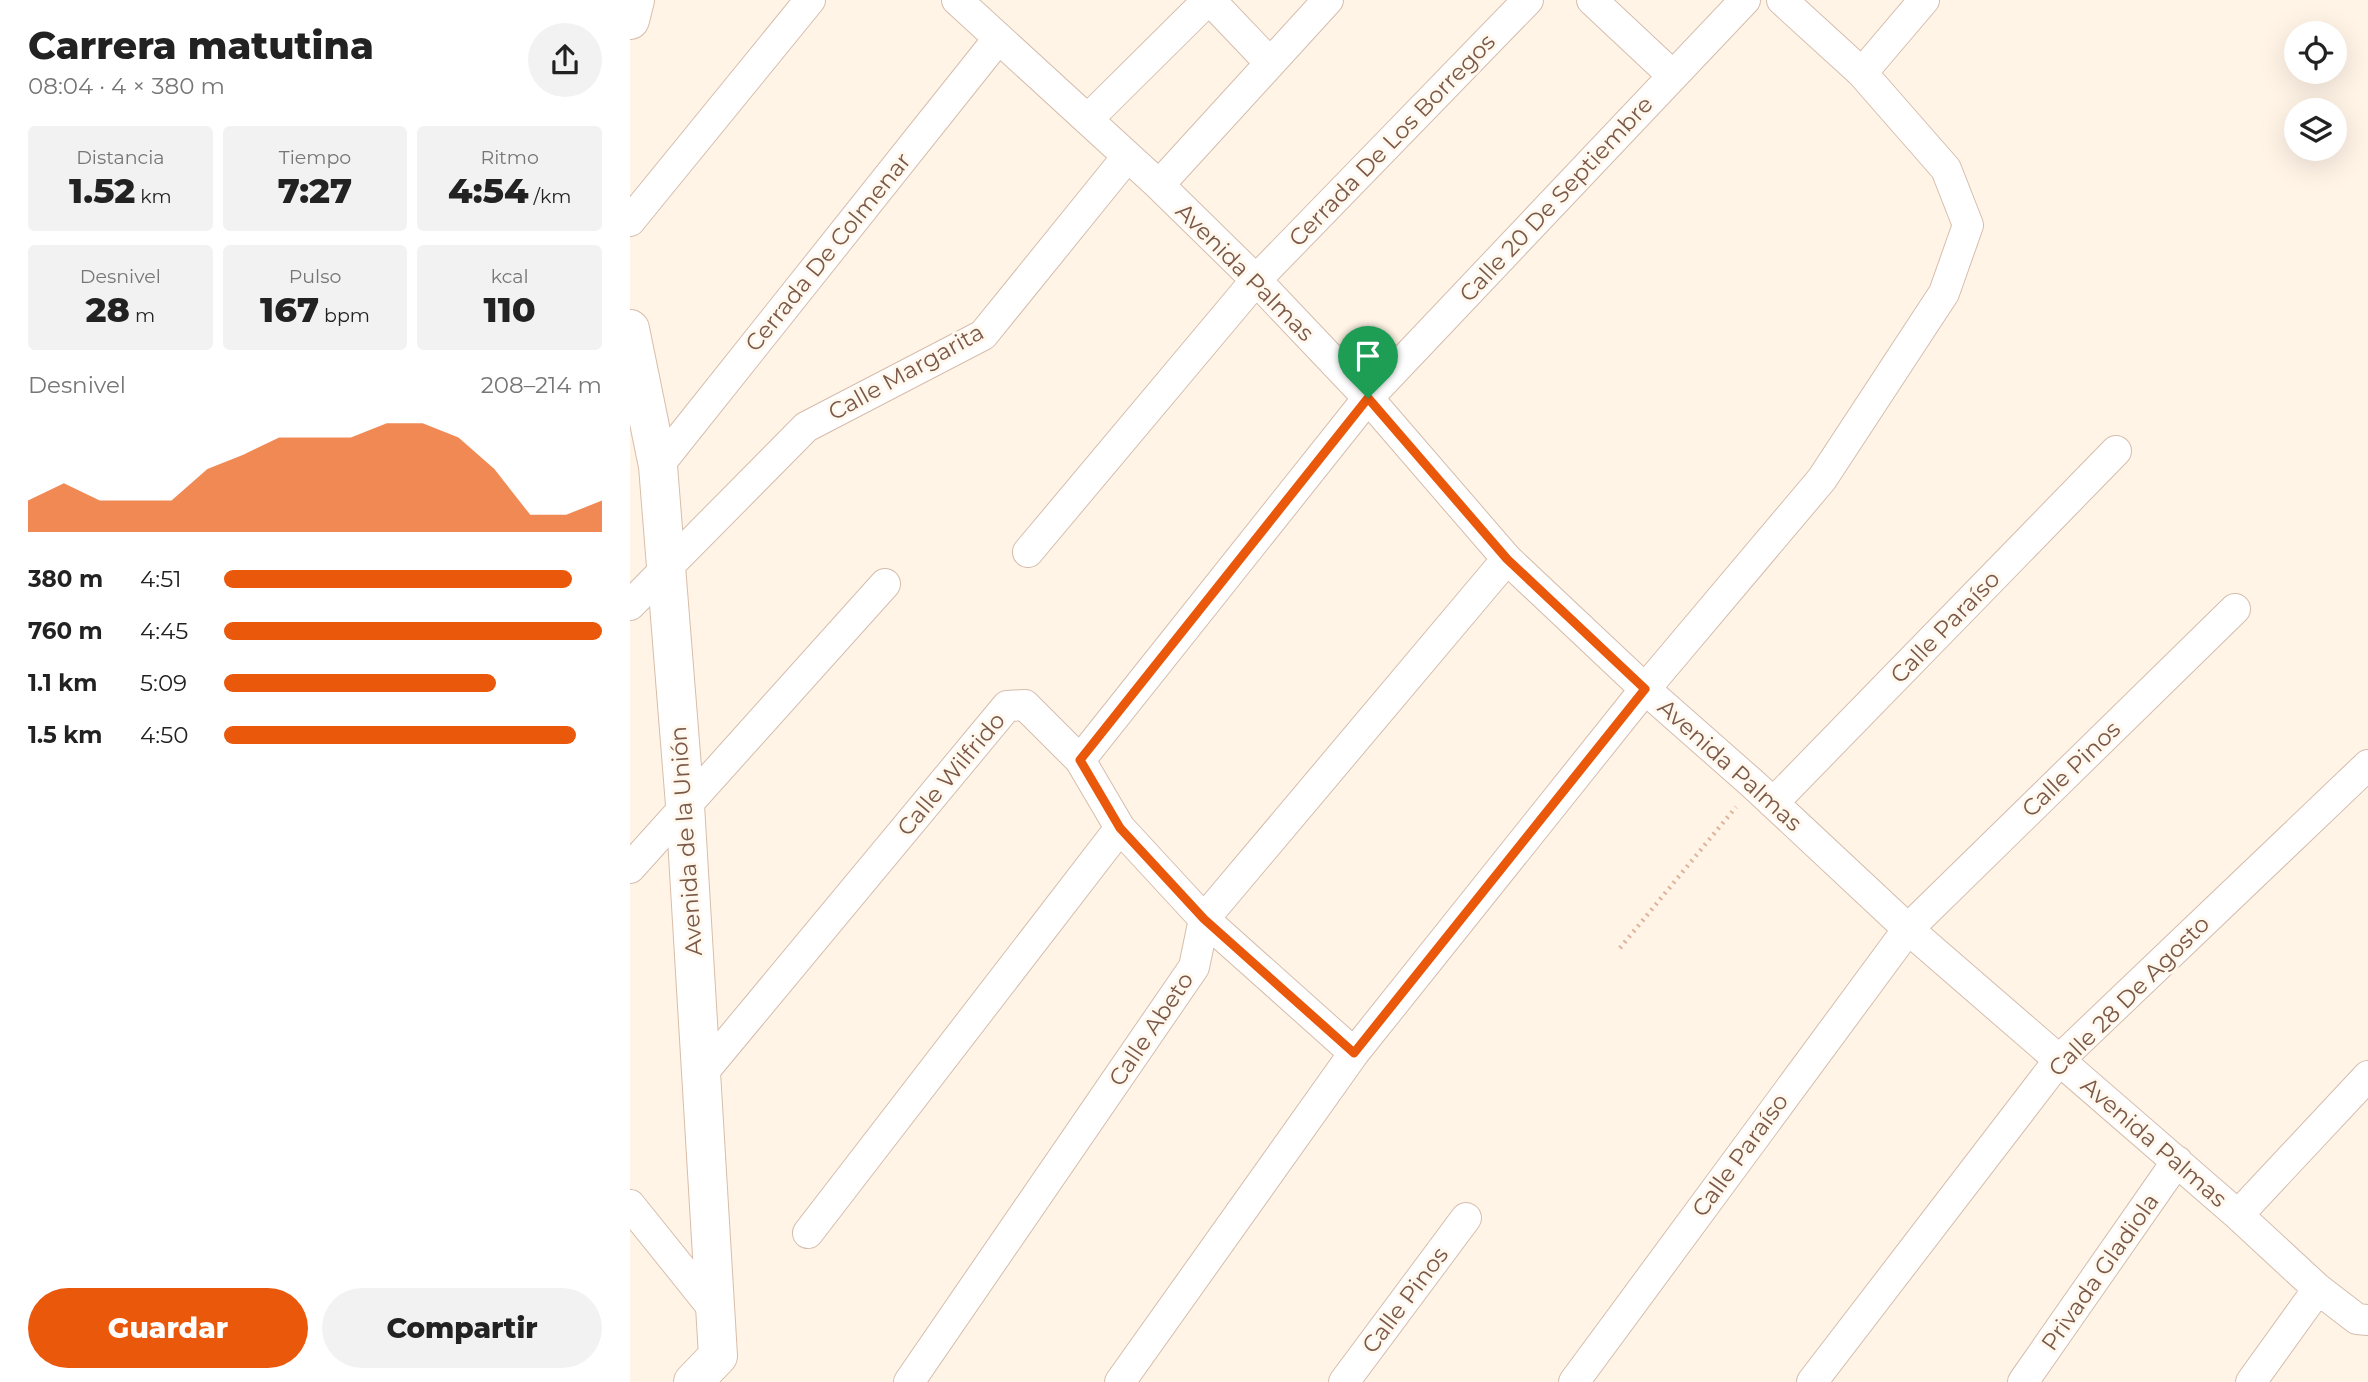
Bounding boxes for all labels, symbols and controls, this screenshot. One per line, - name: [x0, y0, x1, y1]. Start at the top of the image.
- map controls: [2284, 21, 2347, 161]
- button: locate: [2284, 21, 2347, 84]
- text: Carrera matutina: [28, 22, 374, 69]
- button: share: [528, 23, 602, 97]
- street label: Cerrada De Los Borregos: [1283, 28, 1501, 252]
- text: 08:04 · 4 × 380 m: [28, 72, 225, 100]
- street label: Calle 20 De Septiembre: [1453, 90, 1659, 308]
- button: layers: [2284, 98, 2347, 161]
- text: Distancia: [76, 146, 165, 169]
- text: Tiempo: [279, 146, 351, 169]
- text: Ritmo: [480, 146, 539, 169]
- street label: Cerrada De Colmenar: [739, 147, 917, 357]
- text: 1.52: [69, 169, 135, 212]
- text: 7:27: [278, 169, 352, 212]
- text: 4:54: [448, 169, 528, 212]
- text: km: [135, 185, 172, 208]
- text: /km: [528, 185, 571, 208]
- street label: Avenida Palmas: [1170, 197, 1320, 347]
- text: Desnivel: [80, 265, 161, 288]
- text: Pulso: [289, 265, 341, 288]
- text: kcal: [491, 265, 529, 288]
- text: 28: [86, 288, 130, 331]
- text: 167: [260, 288, 319, 331]
- text: 110: [484, 288, 536, 331]
- text: m: [130, 304, 155, 327]
- text: bpm: [319, 304, 370, 327]
- street label: Calle Margarita: [823, 318, 989, 426]
- pin: [1338, 326, 1398, 398]
- icon: arrive: [1349, 337, 1387, 375]
- text: Desnivel: [28, 371, 126, 399]
- text: 208–214 m: [481, 371, 602, 399]
- text: 380 m: [28, 565, 103, 593]
- text: 4:51: [140, 565, 182, 593]
- street label: Calle Paraíso: [1884, 565, 2006, 689]
- text: 760 m: [28, 617, 103, 645]
- text: 4:45: [140, 617, 188, 645]
- text: 1.1 km: [28, 669, 97, 697]
- text: 5:09: [140, 669, 187, 697]
- street label: Avenida Palmas: [1652, 693, 1808, 837]
- street label: Calle Wilfrido: [891, 707, 1011, 841]
- street label: Calle Pinos: [2016, 715, 2126, 823]
- text: 1.5 km: [28, 721, 102, 749]
- text: 4:50: [140, 721, 188, 749]
- street label: Avenida de la Unión: [664, 725, 708, 957]
- street label: Calle 28 De Agosto: [2043, 910, 2215, 1082]
- street label: Calle Abeto: [1103, 967, 1199, 1091]
- street label: Avenida Palmas: [2075, 1071, 2233, 1213]
- street label: Calle Paraíso: [1686, 1088, 1794, 1222]
- street label: Privada Gladiola: [2035, 1188, 2165, 1356]
- street label: Calle Pinos: [1356, 1241, 1454, 1359]
- button: Guardar: [28, 1288, 308, 1368]
- button: Compartir: [322, 1288, 602, 1368]

